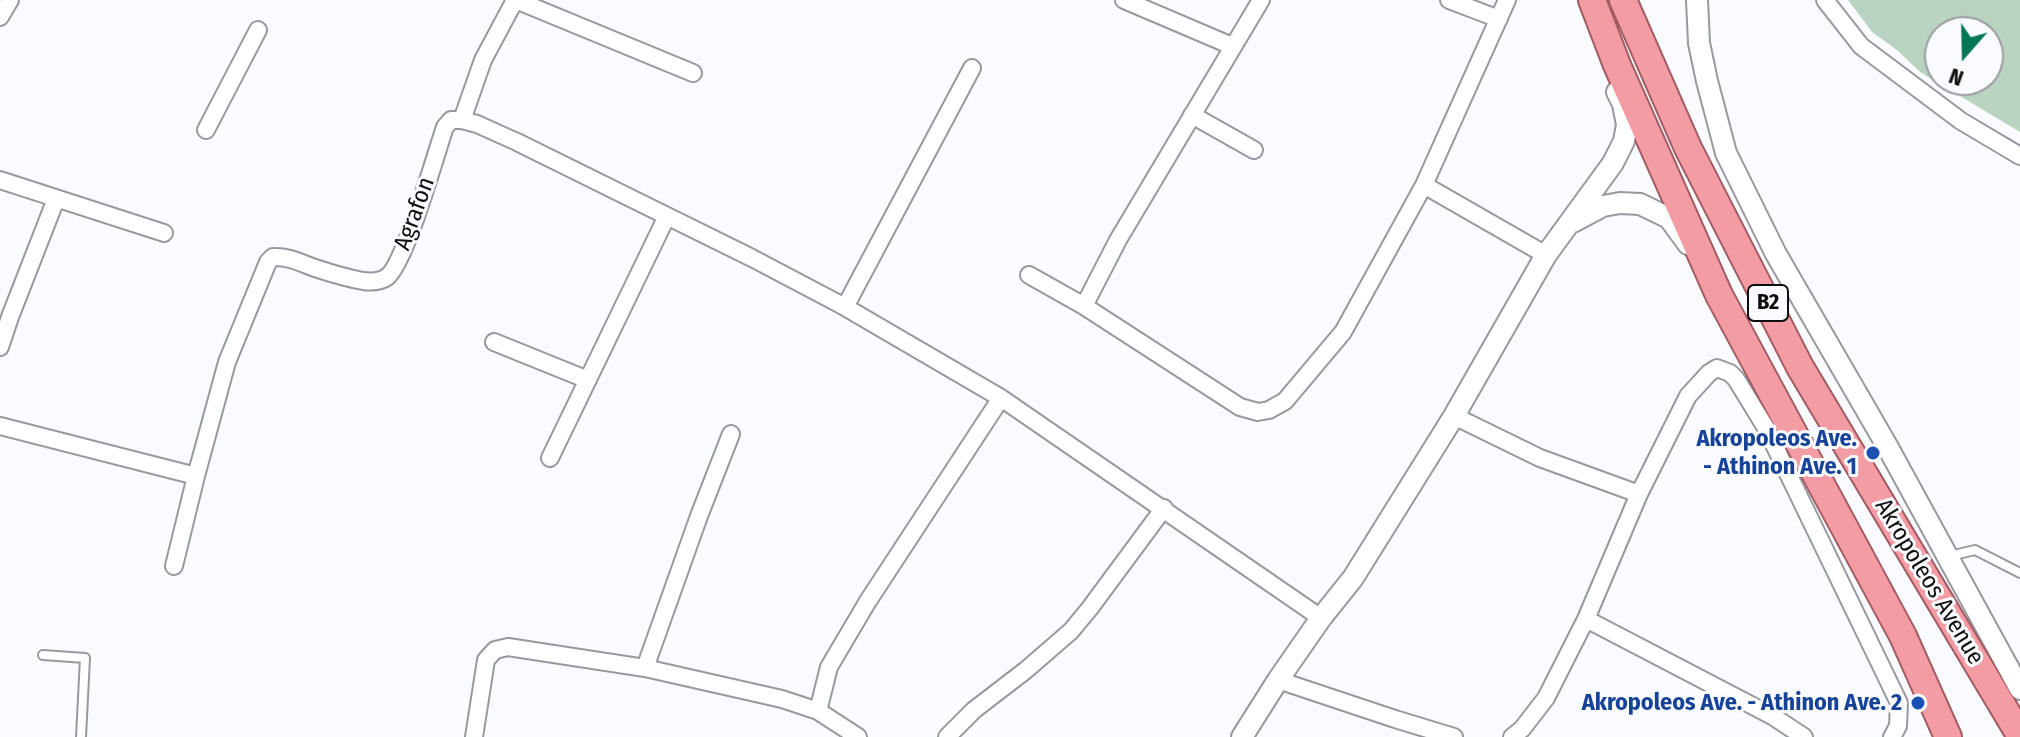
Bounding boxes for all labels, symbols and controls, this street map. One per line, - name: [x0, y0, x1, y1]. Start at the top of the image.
- north arrow: [1924, 16, 2004, 96]
- text: N: [1945, 62, 1967, 92]
- street label: Agrafon: [389, 174, 441, 254]
- road number: B2: [1748, 285, 1788, 321]
- place label: Akropoleos Ave. - Athinon Ave. 1: [1697, 425, 1857, 481]
- marker: Akropoleos Ave. - Athinon Ave. 1: [1864, 444, 1882, 462]
- street label: Akropoleos Avenue: [1868, 494, 1990, 670]
- place label: Akropoleos Ave. - Athinon Ave. 2: [1582, 689, 1902, 717]
- marker: Akropoleos Ave. - Athinon Ave. 2: [1909, 694, 1927, 712]

